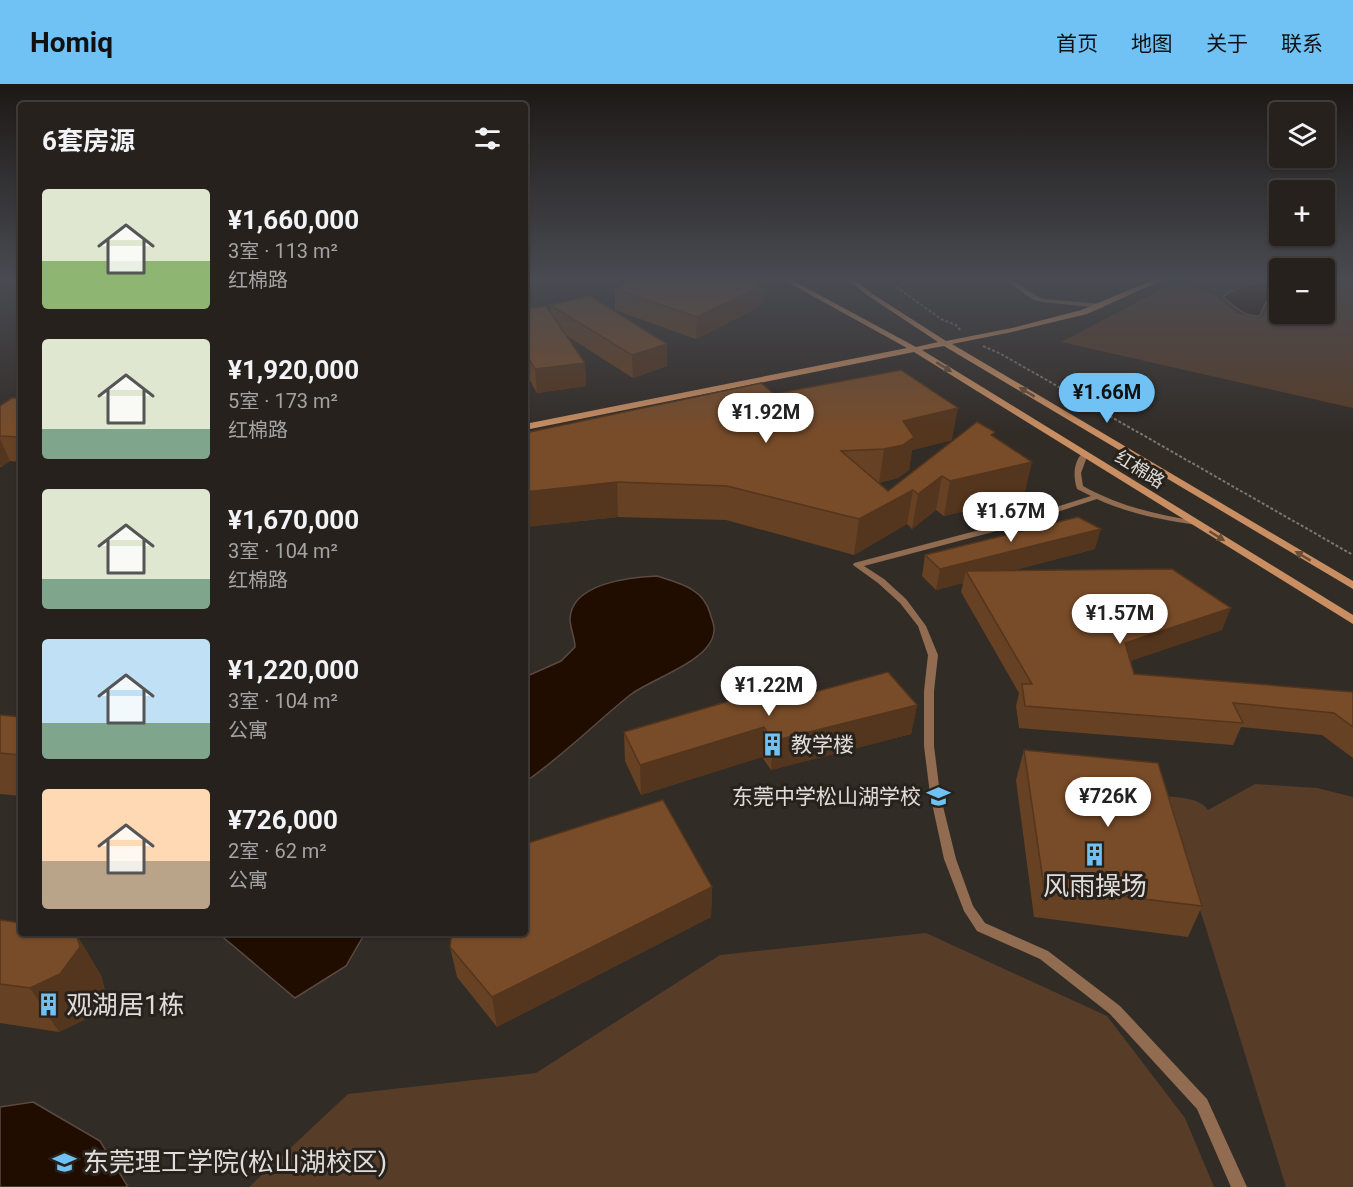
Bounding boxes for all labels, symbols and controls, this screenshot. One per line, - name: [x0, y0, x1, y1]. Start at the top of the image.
- text: Homiq: [30, 26, 113, 59]
- text: 首页: [1056, 32, 1098, 56]
- text: 地图: [1131, 32, 1173, 56]
- text: 关于: [1206, 32, 1248, 56]
- text: 联系: [1281, 32, 1323, 56]
- map controls: [1269, 102, 1335, 324]
- button: layers: [1269, 102, 1335, 168]
- icon: filters: [471, 122, 504, 155]
- text: 6套房源: [42, 126, 135, 156]
- button: +: [1269, 180, 1335, 246]
- text: ¥1,660,000: [228, 205, 359, 235]
- icon: home: [90, 213, 162, 285]
- text: 3室 · 113 m²: [228, 239, 338, 263]
- button: −: [1269, 258, 1335, 324]
- text: 红棉路: [228, 268, 288, 292]
- text: ¥1,920,000: [228, 355, 359, 385]
- one-way arrow: [936, 362, 952, 373]
- icon: home: [90, 363, 162, 435]
- pin: ¥1.66M: [1058, 373, 1156, 424]
- text: ¥1.66M: [1073, 380, 1141, 404]
- one-way arrow: [1018, 387, 1035, 397]
- text: 5室 · 173 m²: [228, 389, 338, 413]
- pin: ¥1.92M: [717, 393, 815, 444]
- text: ¥1.92M: [732, 400, 800, 424]
- text: 红棉路: [228, 418, 288, 442]
- street label: 红棉路: [1112, 446, 1168, 492]
- pin: ¥1.67M: [962, 492, 1060, 543]
- text: ¥1.67M: [977, 499, 1045, 523]
- text: ¥1,670,000: [228, 505, 359, 535]
- icon: home: [90, 513, 162, 585]
- one-way arrow: [1209, 530, 1226, 541]
- text: 3室 · 104 m²: [228, 539, 338, 563]
- one-way arrow: [1295, 551, 1311, 562]
- text: 红棉路: [228, 568, 288, 592]
- pin: ¥1.57M: [1071, 594, 1169, 645]
- text: ¥1.57M: [1086, 601, 1154, 625]
- text: ¥1,220,000: [228, 655, 359, 685]
- icon: home: [90, 663, 162, 735]
- pin: ¥1.22M: [720, 666, 818, 717]
- text: ¥1.22M: [735, 673, 803, 697]
- text: 3室 · 104 m²: [228, 689, 338, 713]
- text: 公寓: [228, 718, 268, 742]
- building icon: 教学楼: [760, 732, 786, 758]
- place label: 教学楼: [791, 733, 854, 757]
- pin: ¥726K: [1066, 777, 1150, 828]
- school or university icon: 东莞中学松山湖学校: [926, 784, 952, 810]
- text: ¥726K: [1079, 784, 1137, 808]
- place label: 东莞中学松山湖学校: [732, 785, 921, 809]
- text: ¥726,000: [228, 805, 338, 835]
- icon: home: [90, 813, 162, 885]
- text: 2室 · 62 m²: [228, 839, 327, 863]
- building icon: 风雨操场: [1082, 842, 1108, 868]
- text: 公寓: [228, 868, 268, 892]
- place label: 风雨操场: [1043, 871, 1147, 901]
- place label: 观湖居1栋: [66, 990, 185, 1020]
- building icon: 观湖居1栋: [35, 992, 61, 1018]
- place label: 东莞理工学院(松山湖校区): [83, 1147, 387, 1177]
- school or university icon: 东莞理工学院(松山湖校区): [52, 1149, 78, 1175]

